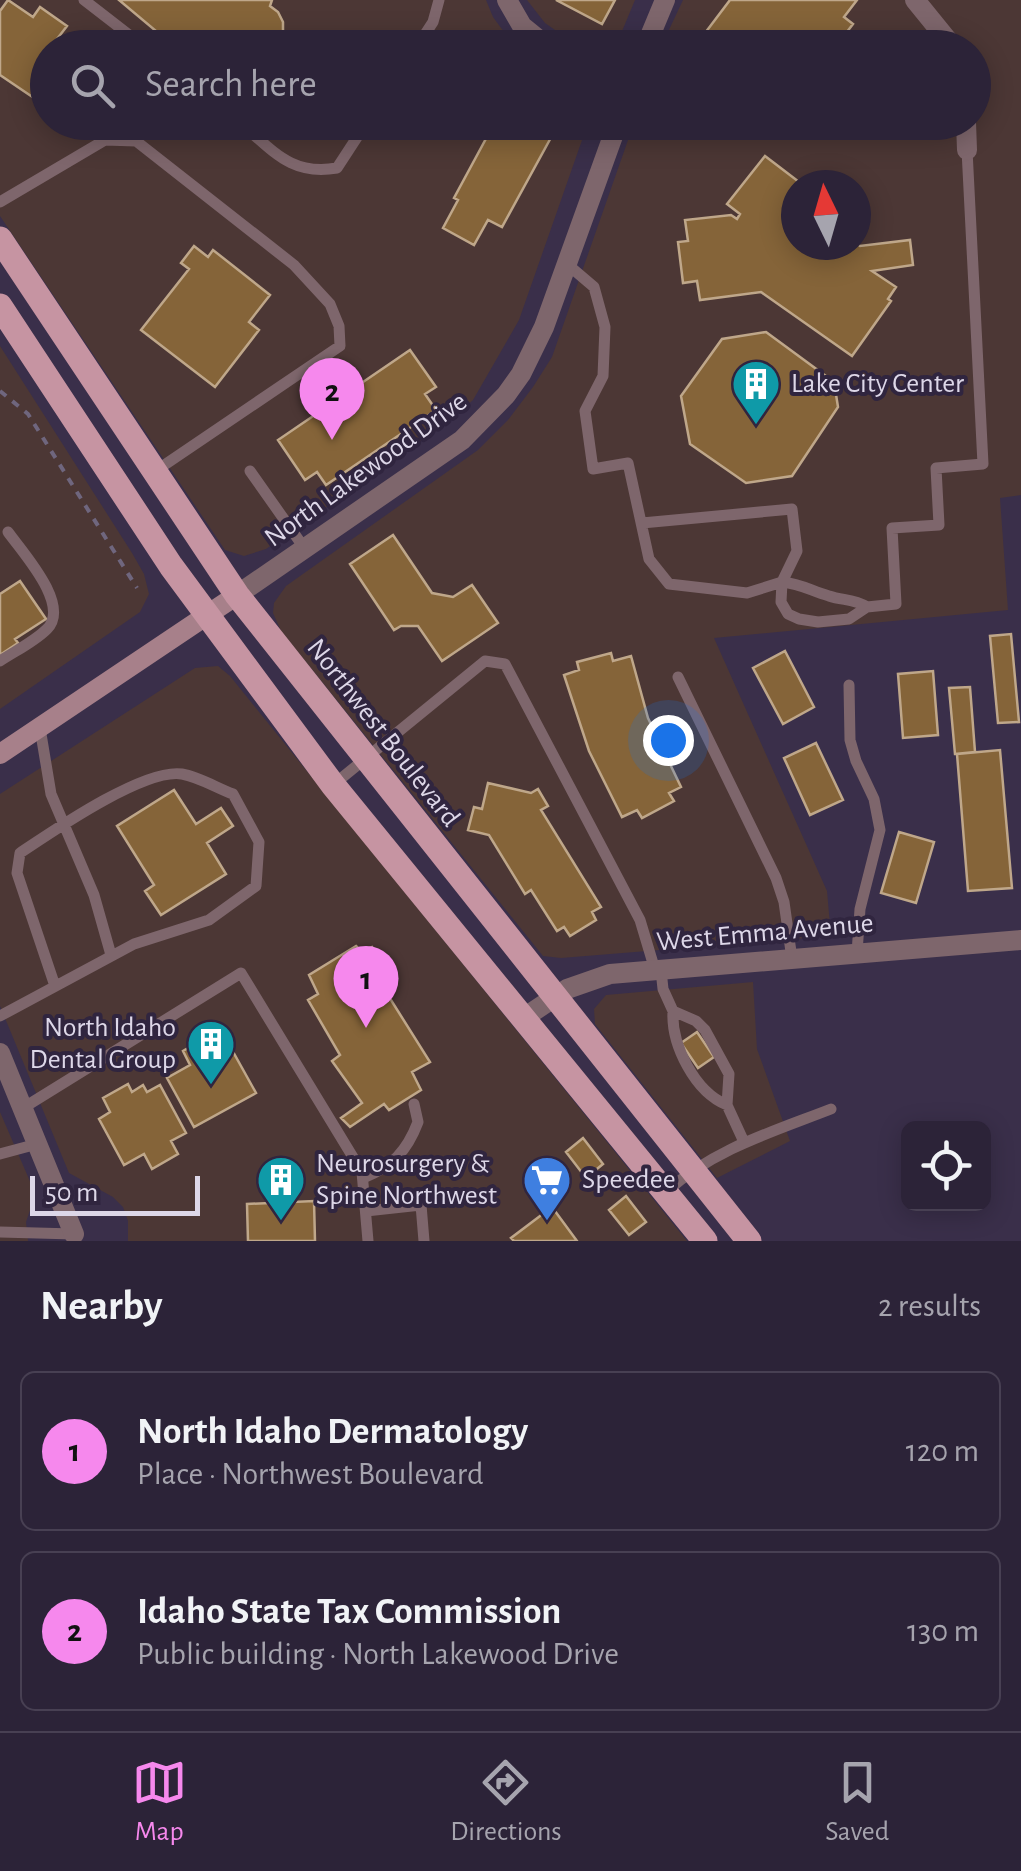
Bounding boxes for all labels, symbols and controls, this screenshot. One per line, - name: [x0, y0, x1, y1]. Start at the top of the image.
- search box: [30, 30, 991, 140]
- icon: search: [65, 58, 120, 113]
- text: Search here: [145, 66, 317, 104]
- north arrow: [781, 170, 871, 260]
- pin: 2: [300, 358, 364, 440]
- building icon: Lake City Center: [730, 358, 782, 426]
- place label: Lake City Center: [791, 370, 964, 398]
- street label: North Lakewood Drive: [260, 387, 472, 553]
- street label: Northwest Boulevard: [301, 634, 465, 832]
- your location: [643, 715, 694, 766]
- street label: West Emma Avenue: [655, 910, 875, 956]
- pin: 1: [334, 946, 398, 1028]
- place label: North Idaho Dental Group: [30, 1014, 176, 1074]
- building icon: North Idaho Dental Group: [185, 1018, 237, 1086]
- map controls: [901, 1121, 991, 1211]
- button: locate: [901, 1121, 991, 1211]
- place label: Neurosurgery & Spine Northwest: [316, 1150, 497, 1210]
- building icon: Neurosurgery & Spine Northwest: [255, 1154, 307, 1222]
- supermarket icon: Speedee: [521, 1154, 573, 1222]
- place label: Speedee: [582, 1166, 676, 1194]
- scale bar: [30, 1171, 200, 1216]
- text: 50 m: [45, 1179, 99, 1207]
- text: Nearby: [40, 1285, 163, 1327]
- text: 2 results: [878, 1290, 981, 1322]
- text: North Idaho Dermatology: [137, 1413, 528, 1451]
- text: 1: [69, 1435, 80, 1467]
- text: 120 m: [906, 1435, 979, 1467]
- text: Place · Northwest Boulevard: [137, 1458, 484, 1490]
- text: Idaho State Tax Commission: [137, 1593, 561, 1631]
- text: 2: [67, 1615, 82, 1647]
- text: 130 m: [907, 1615, 979, 1647]
- text: Public building · North Lakewood Drive: [137, 1638, 619, 1670]
- tab: Map: [132, 1755, 187, 1849]
- tab: Directions: [450, 1755, 562, 1849]
- tab: Saved: [825, 1755, 889, 1849]

